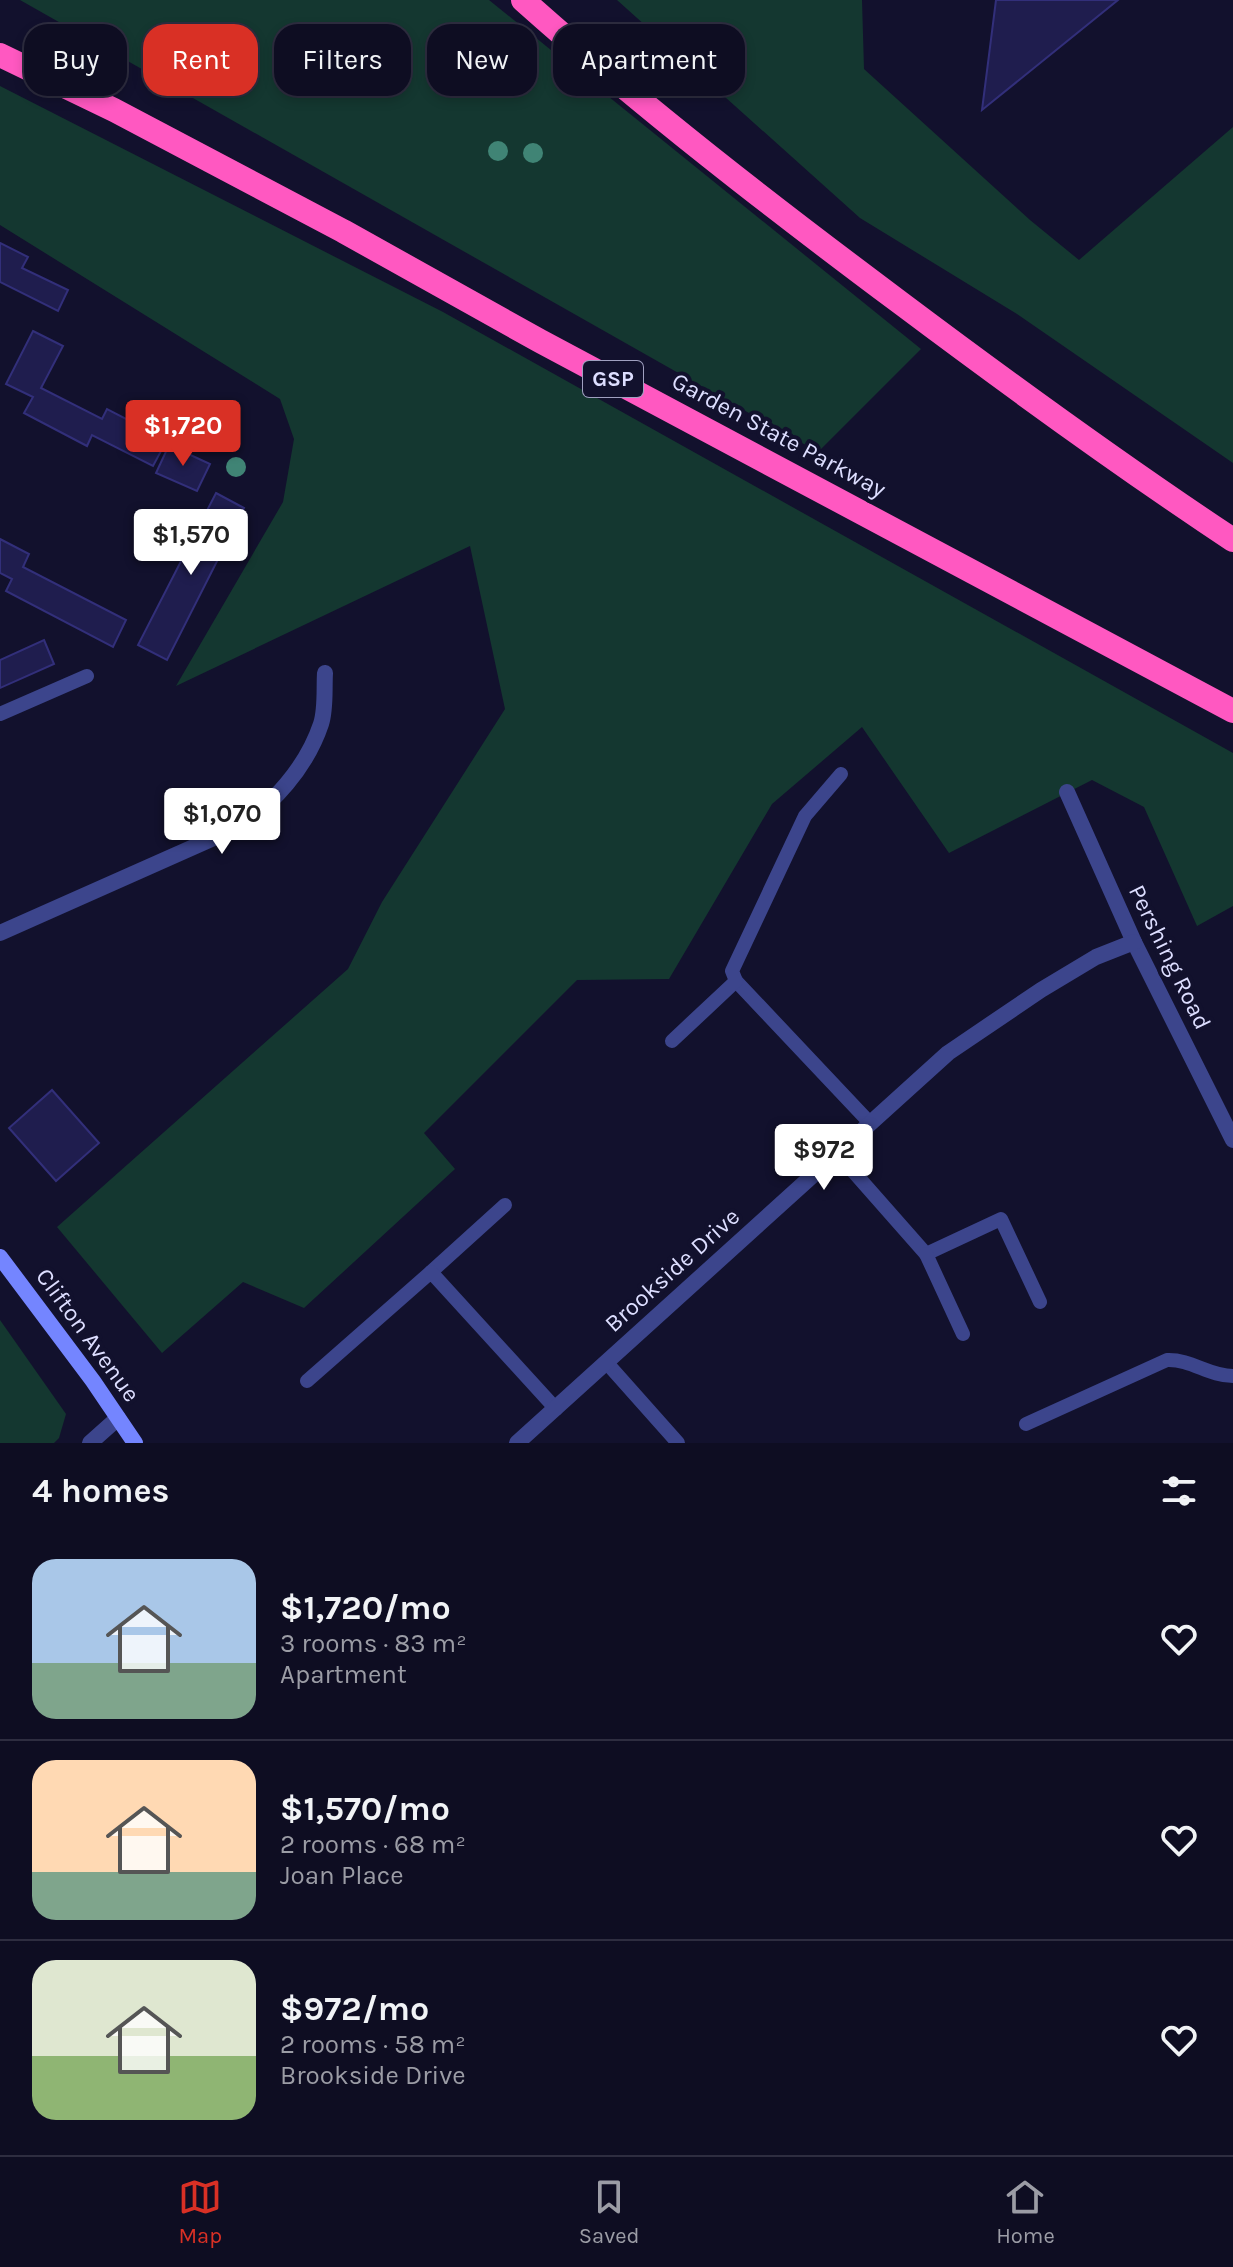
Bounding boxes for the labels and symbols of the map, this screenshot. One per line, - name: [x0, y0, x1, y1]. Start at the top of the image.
- road number: GSP: [583, 361, 643, 397]
- street label: Garden State Parkway: [667, 367, 891, 503]
- pin: $1,720: [118, 400, 248, 468]
- pin: $1,570: [126, 509, 256, 577]
- pin: $1,070: [157, 788, 287, 856]
- street label: Pershing Road: [1123, 880, 1217, 1034]
- pin: $972: [777, 1124, 871, 1192]
- street label: Brookside Drive: [599, 1202, 745, 1338]
- street label: Clifton Avenue: [30, 1263, 146, 1407]

